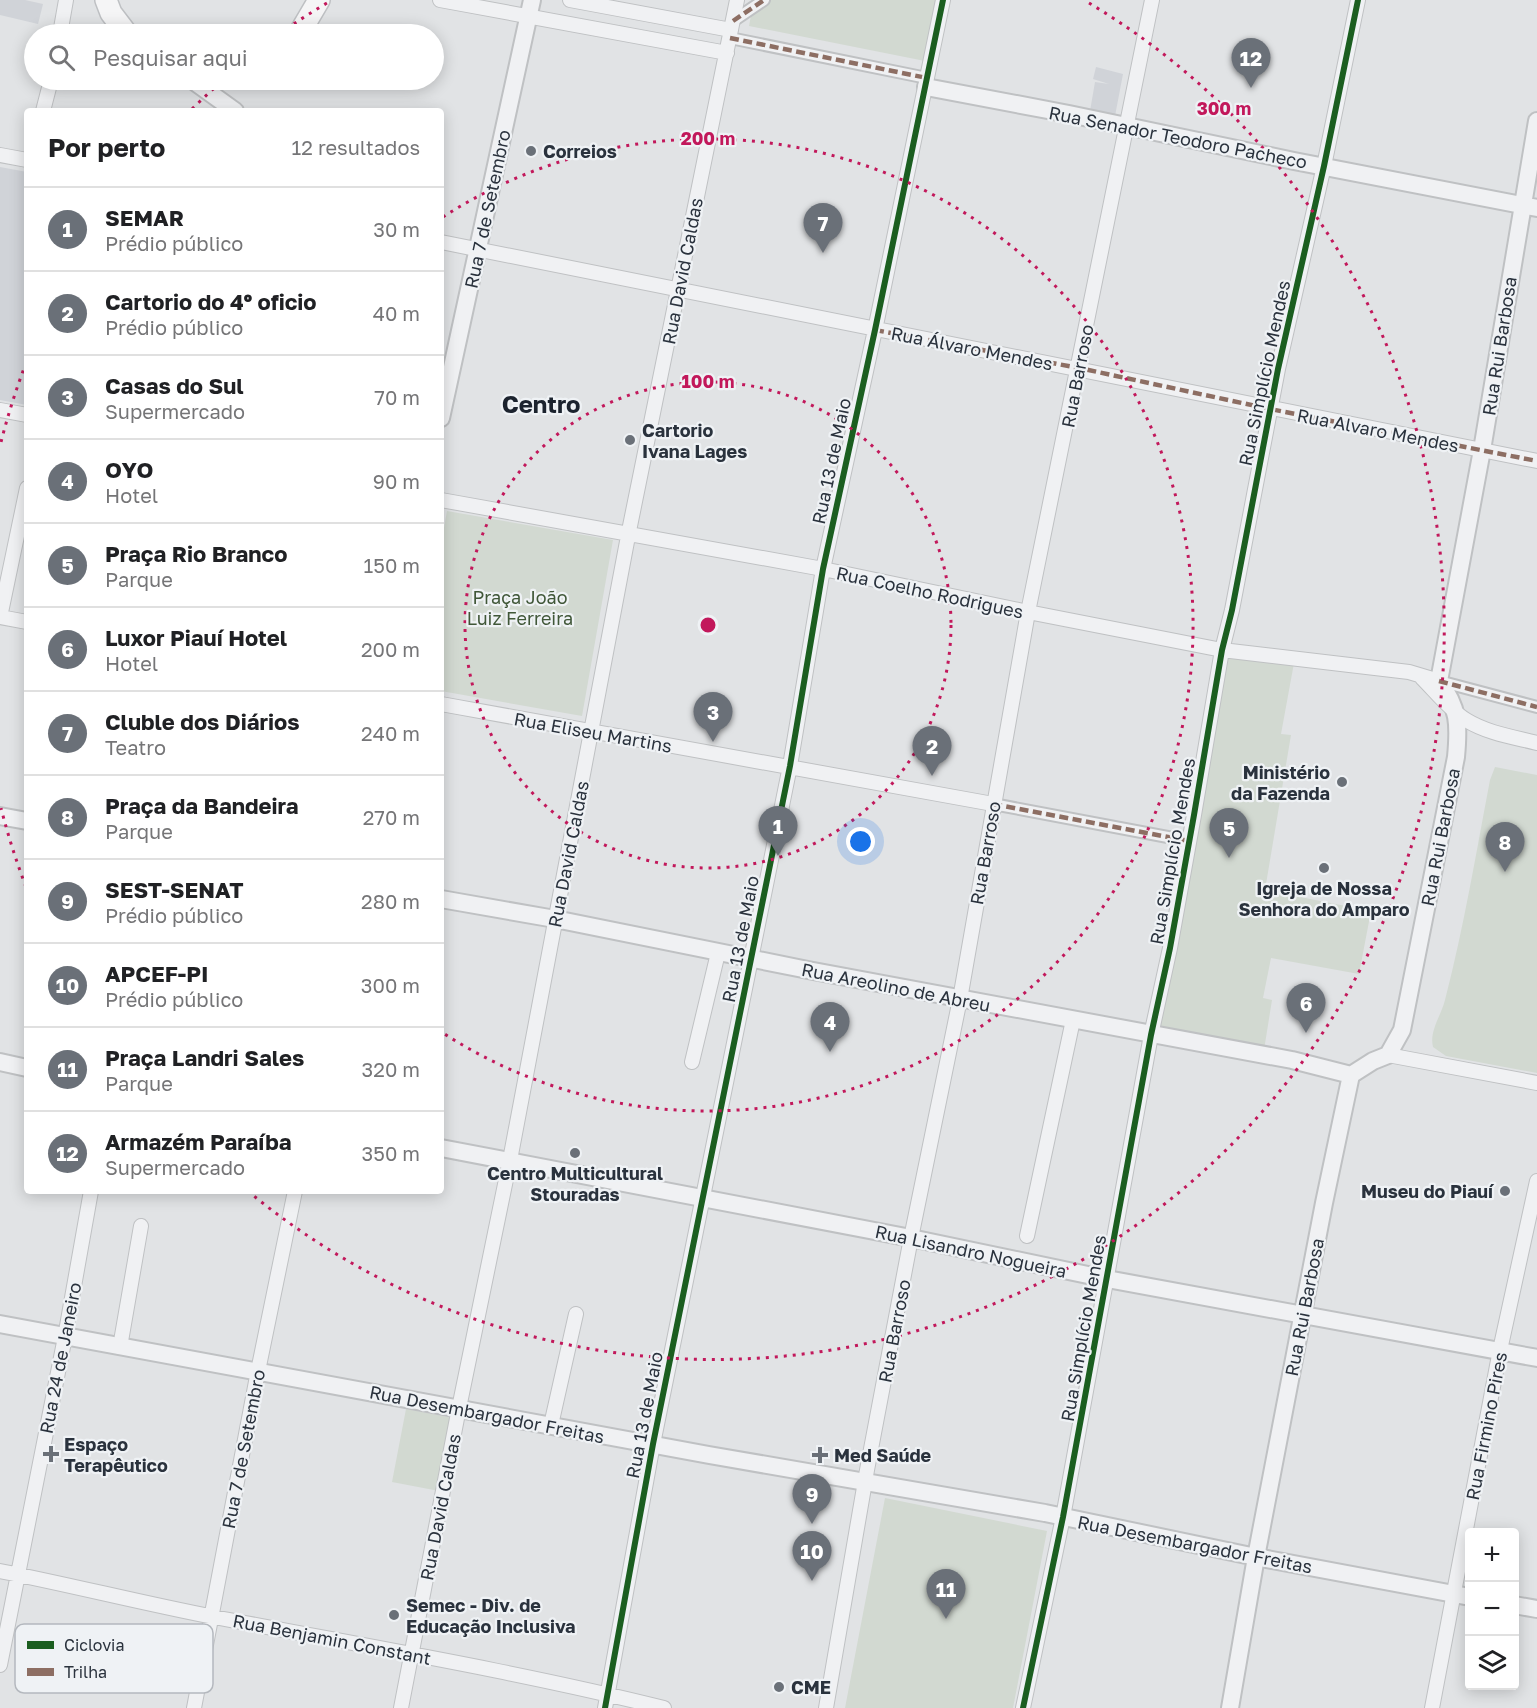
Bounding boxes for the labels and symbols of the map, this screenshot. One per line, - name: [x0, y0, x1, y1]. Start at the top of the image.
- pin: 12: [1232, 38, 1270, 88]
- text: 300 m: [1197, 97, 1251, 119]
- street label: Rua Senador Teodoro Pacheco: [1047, 101, 1309, 173]
- text: 200 m: [681, 127, 735, 149]
- street label: Rua 7 de Setembro: [459, 128, 515, 290]
- place label: Correios: [543, 140, 617, 162]
- marker: Correios: [524, 144, 538, 158]
- street label: Rua David Caldas: [657, 196, 707, 346]
- pin: 7: [804, 204, 842, 253]
- street label: Rua Rui Barbosa: [1477, 275, 1521, 417]
- street label: Rua Simplício Mendes: [1234, 278, 1294, 468]
- street label: Rua Álvaro Mendes: [889, 322, 1055, 374]
- street label: Rua Barroso: [1056, 323, 1098, 429]
- text: 100 m: [682, 370, 734, 392]
- district label: Centro: [502, 389, 580, 418]
- street label: Rua 13 de Maio: [807, 396, 855, 526]
- street label: Rua Alvaro Mendes: [1295, 404, 1461, 456]
- place label: Cartorio Ivana Lages: [642, 419, 747, 462]
- marker: Cartorio Ivana Lages: [623, 433, 637, 447]
- street label: Rua Coelho Rodrigues: [834, 561, 1026, 623]
- park label: Praça João Luiz Ferreira: [467, 586, 573, 629]
- centre of rings: [698, 615, 718, 635]
- pin: 3: [694, 692, 732, 742]
- street label: Rua Eliseu Martins: [512, 707, 674, 757]
- pin: 2: [912, 726, 952, 776]
- street label: Rua Simplício Mendes: [1145, 756, 1199, 946]
- place label: Ministério da Fazenda: [1231, 761, 1330, 804]
- street label: Rua Rui Barbosa: [1416, 766, 1464, 908]
- marker: Ministério da Fazenda: [1335, 775, 1349, 789]
- street label: Rua David Caldas: [543, 779, 593, 929]
- street label: Rua Barroso: [965, 800, 1005, 906]
- pin: 1: [758, 806, 798, 856]
- pin: 5: [1210, 808, 1248, 858]
- pin: 8: [1486, 822, 1524, 872]
- your location: [846, 827, 875, 856]
- marker: Igreja de Nossa Senhora do Amparo: [1317, 861, 1331, 875]
- street label: Rua 13 de Maio: [717, 874, 763, 1004]
- place label: Igreja de Nossa Senhora do Amparo: [1239, 877, 1410, 920]
- street label: Rua Areolino de Abreu: [800, 958, 992, 1016]
- pin: 6: [1286, 984, 1326, 1033]
- pin: 4: [810, 1002, 850, 1052]
- marker: Centro Multicultural Stouradas: [568, 1146, 582, 1160]
- place label: Centro Multicultural Stouradas: [487, 1162, 663, 1205]
- place label: Museu do Piauí: [1361, 1180, 1495, 1202]
- marker: Museu do Piauí: [1498, 1184, 1512, 1198]
- street label: Rua Lisandro Nogueira: [873, 1220, 1069, 1282]
- street label: Rua Simplício Mendes: [1056, 1233, 1110, 1423]
- street label: Rua Rui Barbosa: [1280, 1236, 1328, 1378]
- street label: Rua Barroso: [873, 1278, 915, 1384]
- street label: Rua 24 de Janeiro: [35, 1281, 85, 1435]
- street label: Rua 13 de Maio: [621, 1350, 667, 1480]
- street label: Rua Firmino Pires: [1461, 1350, 1511, 1502]
- street label: Rua 7 de Setembro: [217, 1368, 269, 1530]
- street label: Rua Desembargador Freitas: [368, 1380, 606, 1448]
- street label: Rua David Caldas: [415, 1432, 465, 1582]
- place label: Espaço Terapêutico: [64, 1433, 168, 1476]
- place label: Med Saúde: [834, 1444, 931, 1466]
- marker: Espaço Terapêutico: [42, 1445, 60, 1463]
- marker: Med Saúde: [811, 1446, 829, 1464]
- pin: 9: [792, 1474, 832, 1524]
- street label: Rua Desembargador Freitas: [1076, 1510, 1314, 1578]
- pin: 10: [792, 1532, 832, 1581]
- pin: 11: [926, 1570, 966, 1619]
- place label: Semec - Div. de Educação Inclusiva: [406, 1594, 576, 1637]
- marker: Semec - Div. de Educação Inclusiva: [387, 1608, 401, 1622]
- street label: Rua Benjamin Constant: [231, 1609, 433, 1669]
- legend: [15, 1624, 213, 1693]
- text: Ciclovia: [64, 1635, 124, 1655]
- text: Trilha: [64, 1662, 107, 1682]
- place label: CME: [791, 1676, 831, 1698]
- marker: CME: [772, 1680, 786, 1694]

